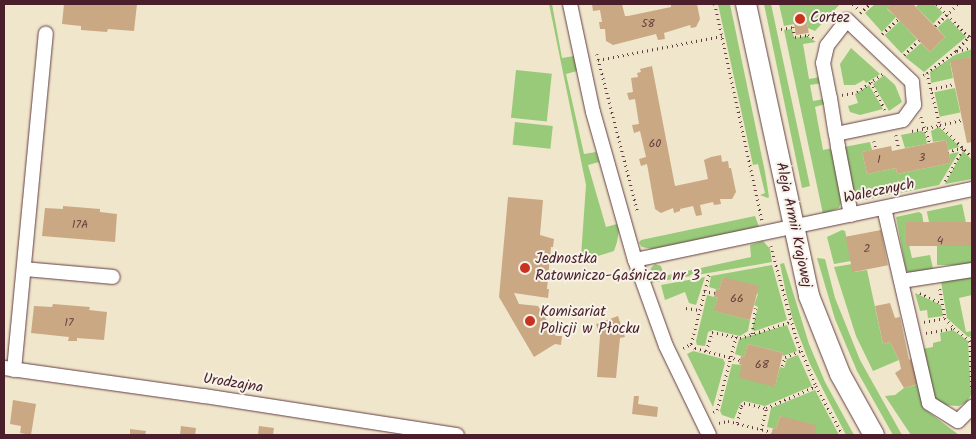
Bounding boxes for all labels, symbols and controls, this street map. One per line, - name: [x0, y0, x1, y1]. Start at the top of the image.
- place label: Cortez: [810, 10, 850, 28]
- marker: Cortez: [794, 13, 806, 25]
- house number: 58: [641, 17, 655, 31]
- house number: 60: [649, 137, 661, 151]
- house number: 3: [919, 151, 925, 165]
- house number: 1: [877, 153, 881, 167]
- street label: Aleja Armii Krajowej: [771, 161, 815, 289]
- street label: Walecznych: [842, 176, 916, 208]
- house number: 17A: [72, 218, 88, 232]
- house number: 4: [937, 234, 943, 248]
- house number: 2: [864, 242, 870, 256]
- place label: Jednostka Ratowniczo-Gaśnicza nr 3: [535, 250, 700, 285]
- marker: Jednostka Ratowniczo-Gaśnicza nr 3: [519, 262, 531, 274]
- house number: 66: [730, 292, 744, 306]
- place label: Komisariat Policji w Płocku: [540, 303, 640, 338]
- marker: Komisariat Policji w Płocku: [524, 315, 536, 327]
- house number: 17: [64, 316, 74, 330]
- house number: 68: [755, 358, 769, 372]
- street label: Urodzajna: [202, 370, 264, 398]

